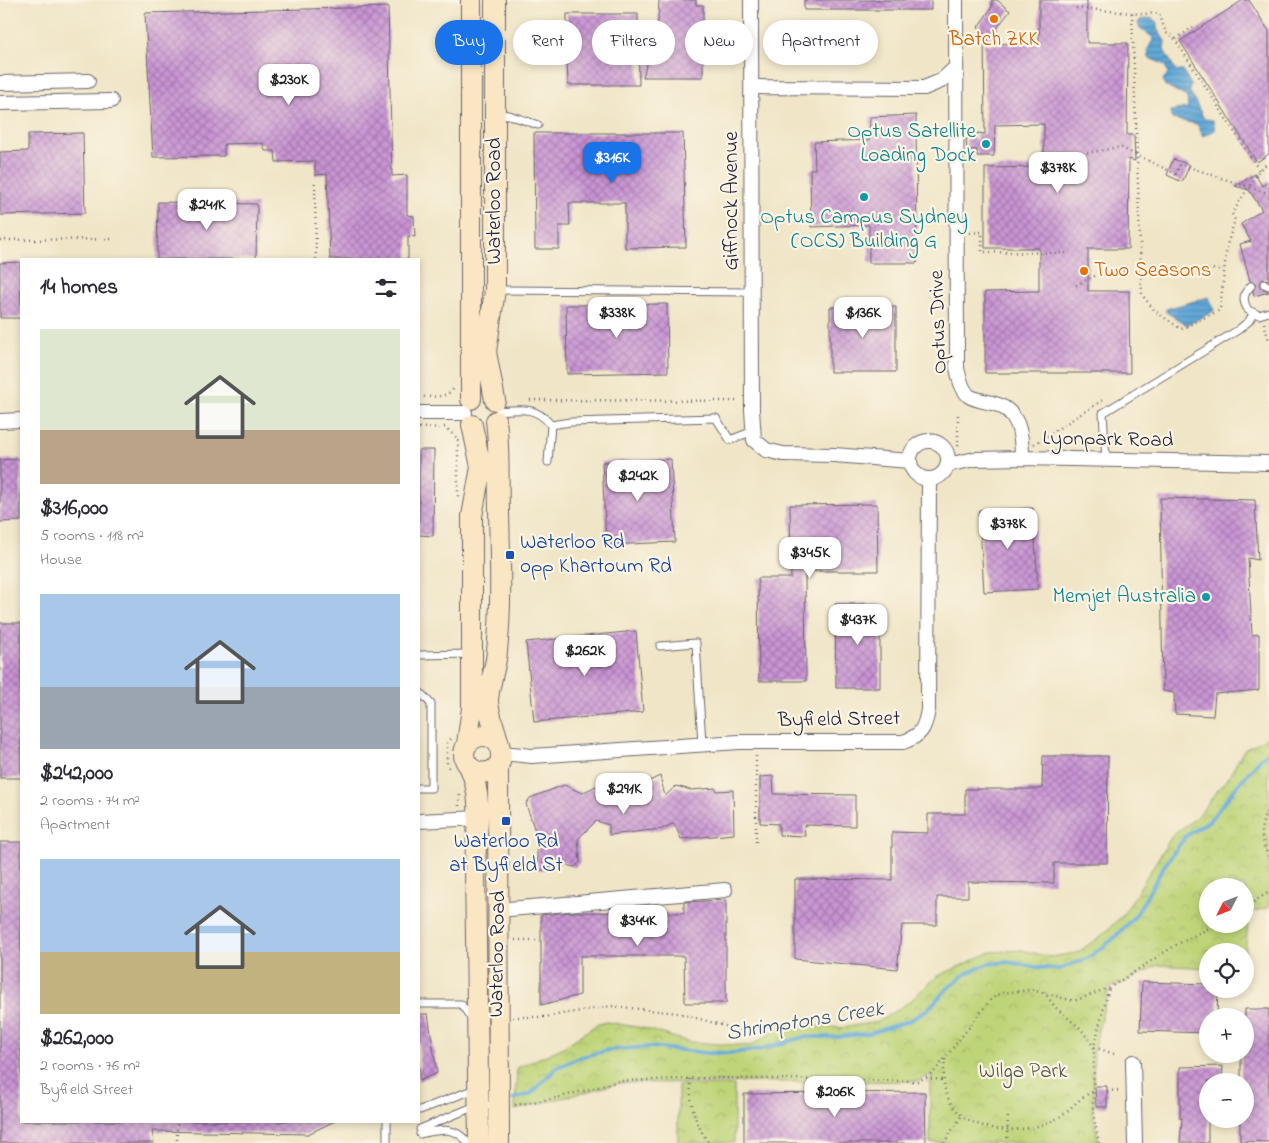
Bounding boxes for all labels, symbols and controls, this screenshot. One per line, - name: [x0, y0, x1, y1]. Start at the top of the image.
- marker: Batch ZKK: [988, 13, 1000, 25]
- chip: Buy: [435, 20, 503, 65]
- chip: Rent: [513, 20, 582, 65]
- chip: Filters: [592, 20, 675, 65]
- chip: New: [685, 20, 753, 65]
- chip: Apartment: [763, 20, 878, 65]
- place label: Batch ZKK: [948, 25, 1039, 55]
- pin: $230K: [254, 64, 324, 106]
- text: $230K: [270, 68, 308, 92]
- place label: Optus Satellite Loading Dock: [847, 117, 977, 173]
- street label: Giffnock Avenue: [717, 131, 747, 271]
- street label: Waterloo Road: [480, 137, 510, 264]
- marker: Optus Satellite Loading Dock: [980, 138, 992, 150]
- pin: $316K: [577, 142, 647, 184]
- text: $316K: [594, 146, 630, 170]
- pin: $378K: [1023, 152, 1093, 194]
- text: $378K: [1040, 156, 1076, 180]
- pin: $241K: [172, 188, 242, 231]
- marker: Optus Campus Sydney (OCS) Building G: [858, 191, 870, 203]
- text: $241K: [188, 193, 226, 217]
- place label: Optus Campus Sydney (OCS) Building G: [760, 203, 968, 259]
- place label: Two Seasons: [1094, 256, 1211, 286]
- marker: Two Seasons: [1078, 265, 1090, 277]
- street label: Optus Drive: [922, 269, 956, 374]
- text: 14 homes: [40, 273, 118, 303]
- icon: filters: [372, 274, 400, 302]
- pin: $338K: [582, 296, 652, 339]
- pin: $136K: [828, 296, 898, 339]
- text: $338K: [599, 301, 635, 325]
- text: $136K: [845, 301, 881, 325]
- icon: home: [175, 362, 265, 452]
- street label: Lyonpark Road: [1042, 424, 1174, 458]
- pin: $242K: [603, 460, 673, 502]
- text: $242K: [618, 464, 658, 488]
- text: $316,000: [40, 494, 108, 524]
- pin: $378K: [973, 508, 1043, 550]
- text: $378K: [990, 512, 1026, 536]
- text: 5 rooms · 118 m²: [40, 524, 144, 548]
- place label: Waterloo Rd opp Khartoum Rd: [520, 528, 672, 582]
- pin: $345K: [775, 536, 845, 579]
- text: $345K: [790, 541, 830, 565]
- text: House: [40, 548, 82, 572]
- marker: Waterloo Rd opp Khartoum Rd: [504, 549, 516, 561]
- place label: Memjet Australia: [1053, 582, 1196, 612]
- marker: Memjet Australia: [1200, 591, 1212, 603]
- pin: $437K: [823, 604, 893, 646]
- text: $437K: [839, 608, 877, 632]
- icon: home: [175, 627, 265, 717]
- pin: $262K: [550, 634, 620, 677]
- text: $262K: [565, 639, 605, 663]
- street label: Byfield Street: [777, 704, 900, 738]
- text: $242,000: [40, 759, 113, 789]
- pin: $291K: [589, 772, 659, 815]
- text: $291K: [606, 777, 642, 801]
- text: 2 rooms · 74 m²: [40, 789, 140, 813]
- text: Apartment: [40, 813, 110, 837]
- marker: Waterloo Rd at Byfield St: [500, 815, 512, 827]
- place label: Waterloo Rd at Byfield St: [449, 827, 563, 883]
- north arrow: [1199, 878, 1254, 932]
- map controls: [1199, 878, 1254, 1128]
- street label: Waterloo Road: [482, 890, 514, 1018]
- icon: home: [175, 892, 265, 982]
- pin: $344K: [603, 904, 673, 947]
- text: $344K: [619, 909, 657, 933]
- button: locate: [1199, 943, 1254, 998]
- water label: Shrimptons Creek: [724, 994, 887, 1050]
- button: +: [1199, 1008, 1254, 1063]
- text: $262,000: [40, 1024, 114, 1054]
- text: 2 rooms · 76 m²: [40, 1054, 140, 1078]
- park label: Wilga Park: [979, 1057, 1068, 1089]
- button: −: [1199, 1073, 1254, 1128]
- pin: $206K: [800, 1076, 870, 1118]
- text: Byfield Street: [40, 1078, 133, 1102]
- text: $206K: [815, 1080, 855, 1104]

